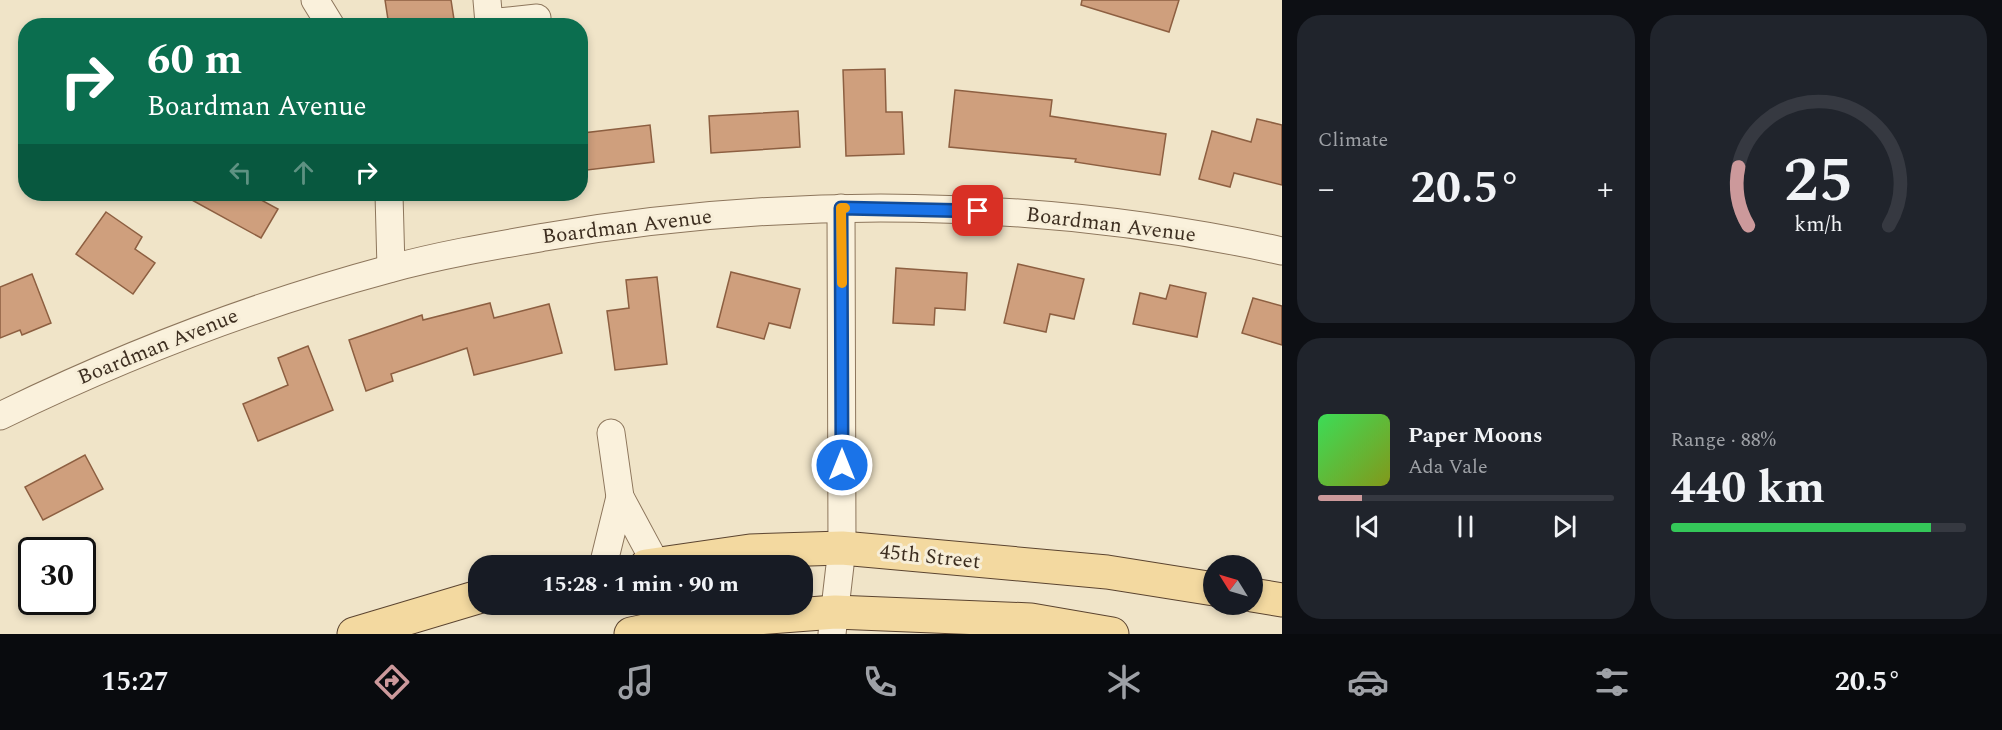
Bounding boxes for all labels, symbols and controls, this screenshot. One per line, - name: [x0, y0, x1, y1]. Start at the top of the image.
- text: 60 m: [147, 29, 242, 92]
- icon: right: [48, 42, 126, 120]
- text: Boardman Avenue: [147, 86, 367, 128]
- text: Climate: [1318, 125, 1388, 155]
- text: 25: [1783, 134, 1853, 229]
- text: 20.5°: [1411, 154, 1521, 223]
- icon: left: [224, 156, 257, 189]
- icon: ahead: [287, 156, 320, 189]
- icon: right: [350, 156, 383, 189]
- text: −: [1318, 164, 1335, 214]
- text: +: [1597, 164, 1613, 214]
- pin: [952, 185, 1003, 236]
- icon: arrive: [961, 194, 994, 227]
- street label: Boardman Avenue: [1024, 199, 1198, 251]
- street label: Boardman Avenue: [540, 201, 714, 253]
- text: km/h: [1794, 208, 1842, 241]
- street label: Boardman Avenue: [73, 300, 243, 394]
- text: Paper Moons: [1408, 419, 1543, 452]
- text: Range · 88%: [1671, 425, 1776, 455]
- position arrow: [810, 433, 874, 497]
- text: Ada Vale: [1408, 452, 1488, 482]
- text: 440 km: [1671, 454, 1825, 523]
- icon: previous: [1351, 510, 1384, 543]
- icon: pause: [1449, 510, 1482, 543]
- icon: next: [1548, 510, 1581, 543]
- street label: 45th Street: [878, 536, 982, 578]
- speed limit sign: 30: [18, 537, 96, 615]
- north arrow: [1203, 555, 1263, 615]
- map controls: [1203, 555, 1263, 615]
- text: 15:28 · 1 min · 90 m: [542, 568, 739, 601]
- text: 15:27: [101, 661, 169, 703]
- icon: directions: [371, 661, 413, 703]
- icon: music: [615, 661, 657, 703]
- icon: phone: [859, 661, 901, 703]
- icon: climate: [1103, 661, 1145, 703]
- icon: car: [1347, 661, 1389, 703]
- icon: filters: [1591, 661, 1633, 703]
- text: 20.5°: [1835, 661, 1901, 703]

